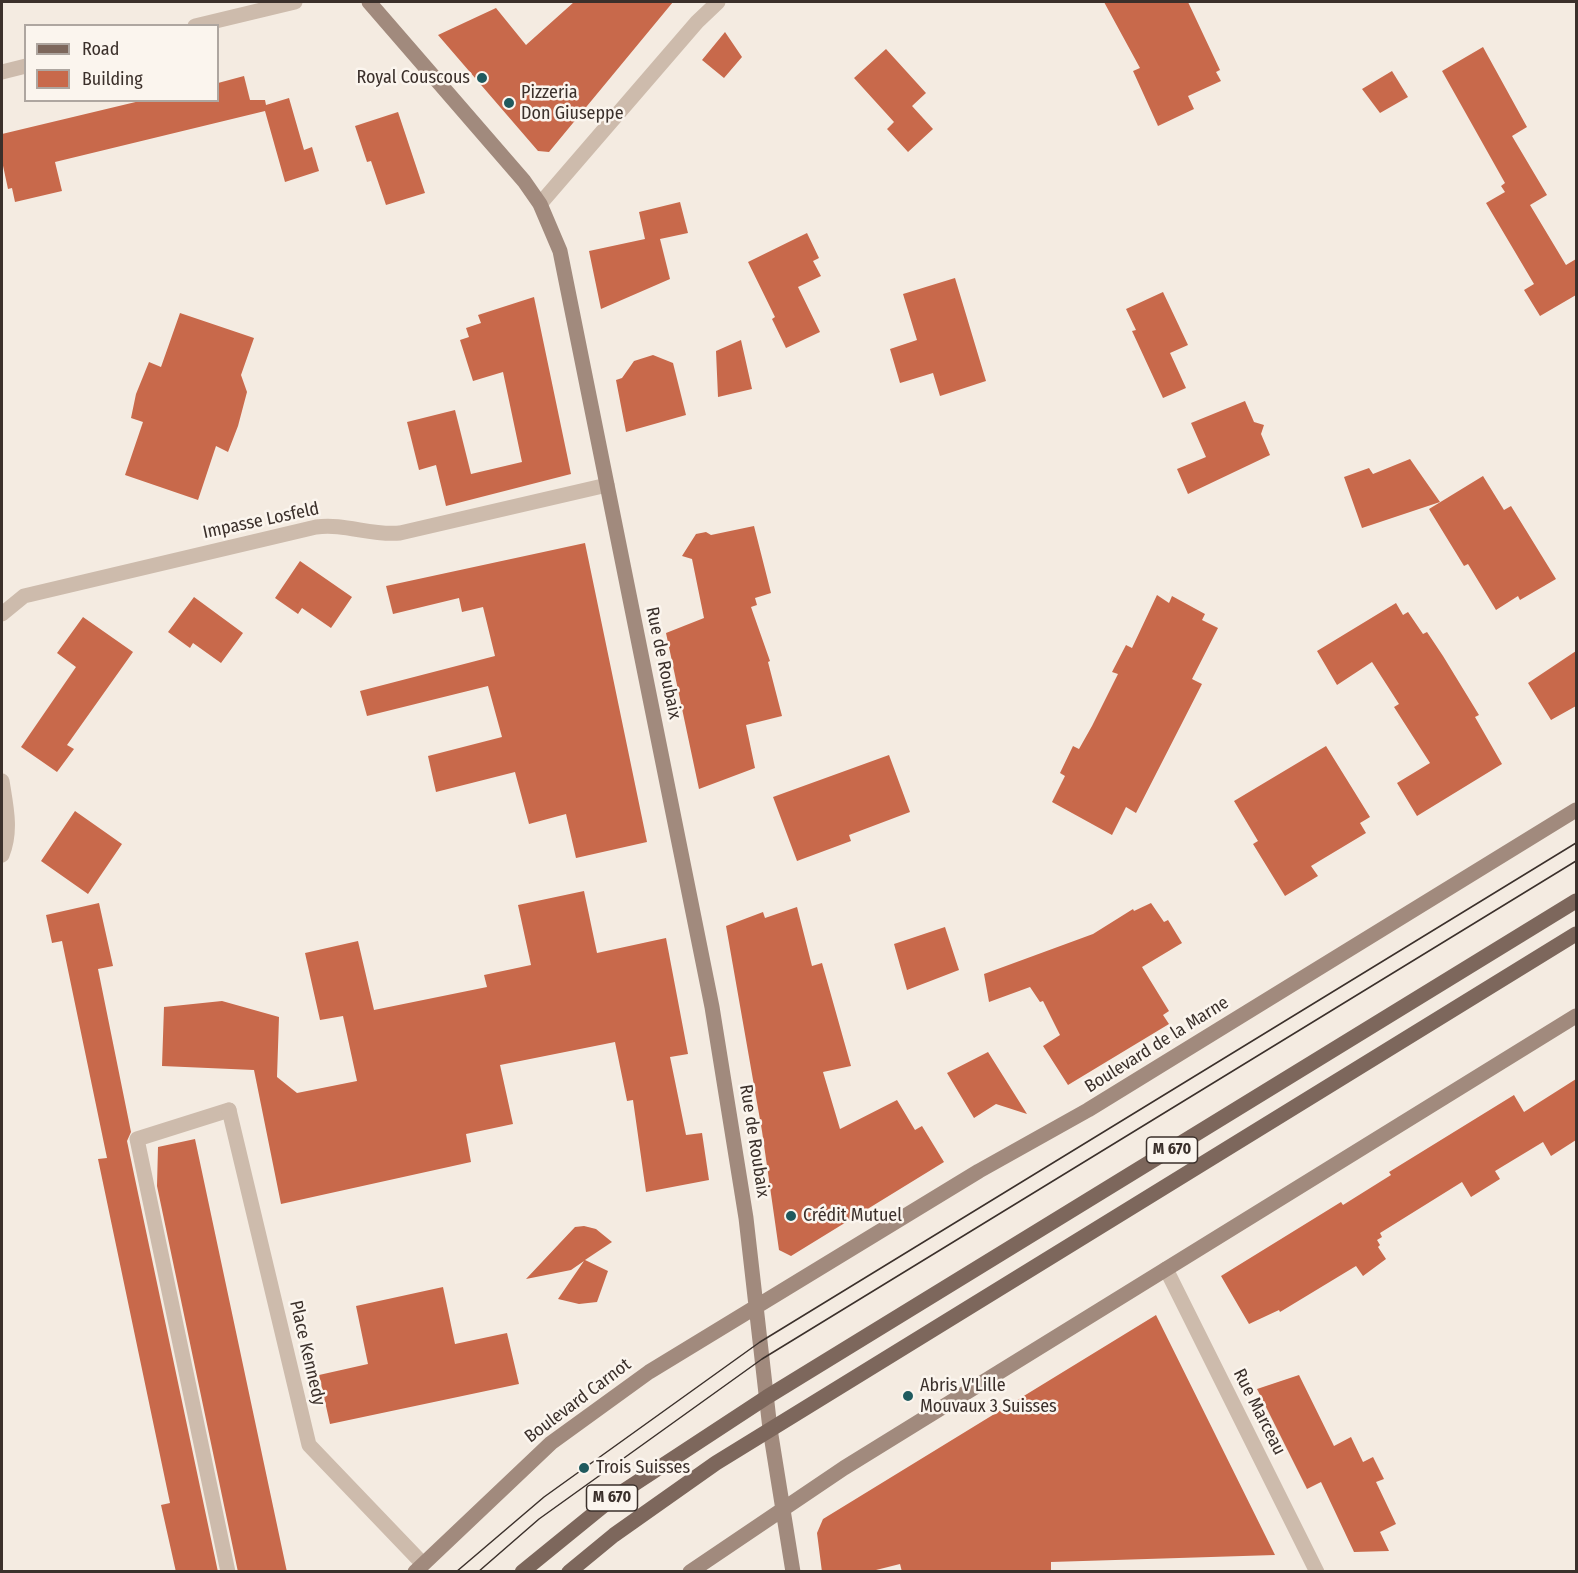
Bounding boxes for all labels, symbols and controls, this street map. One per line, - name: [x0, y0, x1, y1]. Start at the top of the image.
- legend: [24, 24, 219, 102]
- text: Road: [82, 38, 119, 60]
- place label: Royal Couscous: [356, 67, 470, 89]
- text: Building: [82, 68, 143, 90]
- marker: Royal Couscous: [475, 71, 489, 85]
- place label: Pizzeria Don Giuseppe: [521, 82, 624, 124]
- marker: Pizzeria Don Giuseppe: [502, 96, 516, 110]
- street label: Impasse Losfeld: [201, 498, 321, 544]
- street label: Rue de Roubaix: [641, 605, 685, 721]
- street label: Boulevard de la Marne: [1081, 992, 1233, 1098]
- street label: Rue de Roubaix: [734, 1083, 774, 1199]
- road number: M 670: [1146, 1137, 1198, 1163]
- place label: Crédit Mutuel: [803, 1205, 902, 1227]
- marker: Crédit Mutuel: [784, 1209, 798, 1223]
- street label: Place Kennedy: [284, 1298, 330, 1408]
- street label: Boulevard Carnot: [521, 1354, 635, 1448]
- street label: Rue Marceau: [1228, 1365, 1290, 1459]
- place label: Abris V'Lille Mouvaux 3 Suisses: [920, 1375, 1057, 1418]
- marker: Abris V'Lille Mouvaux 3 Suisses: [901, 1389, 915, 1403]
- place label: Trois Suisses: [596, 1457, 690, 1479]
- marker: Trois Suisses: [577, 1461, 591, 1475]
- road number: M 670: [586, 1485, 638, 1511]

